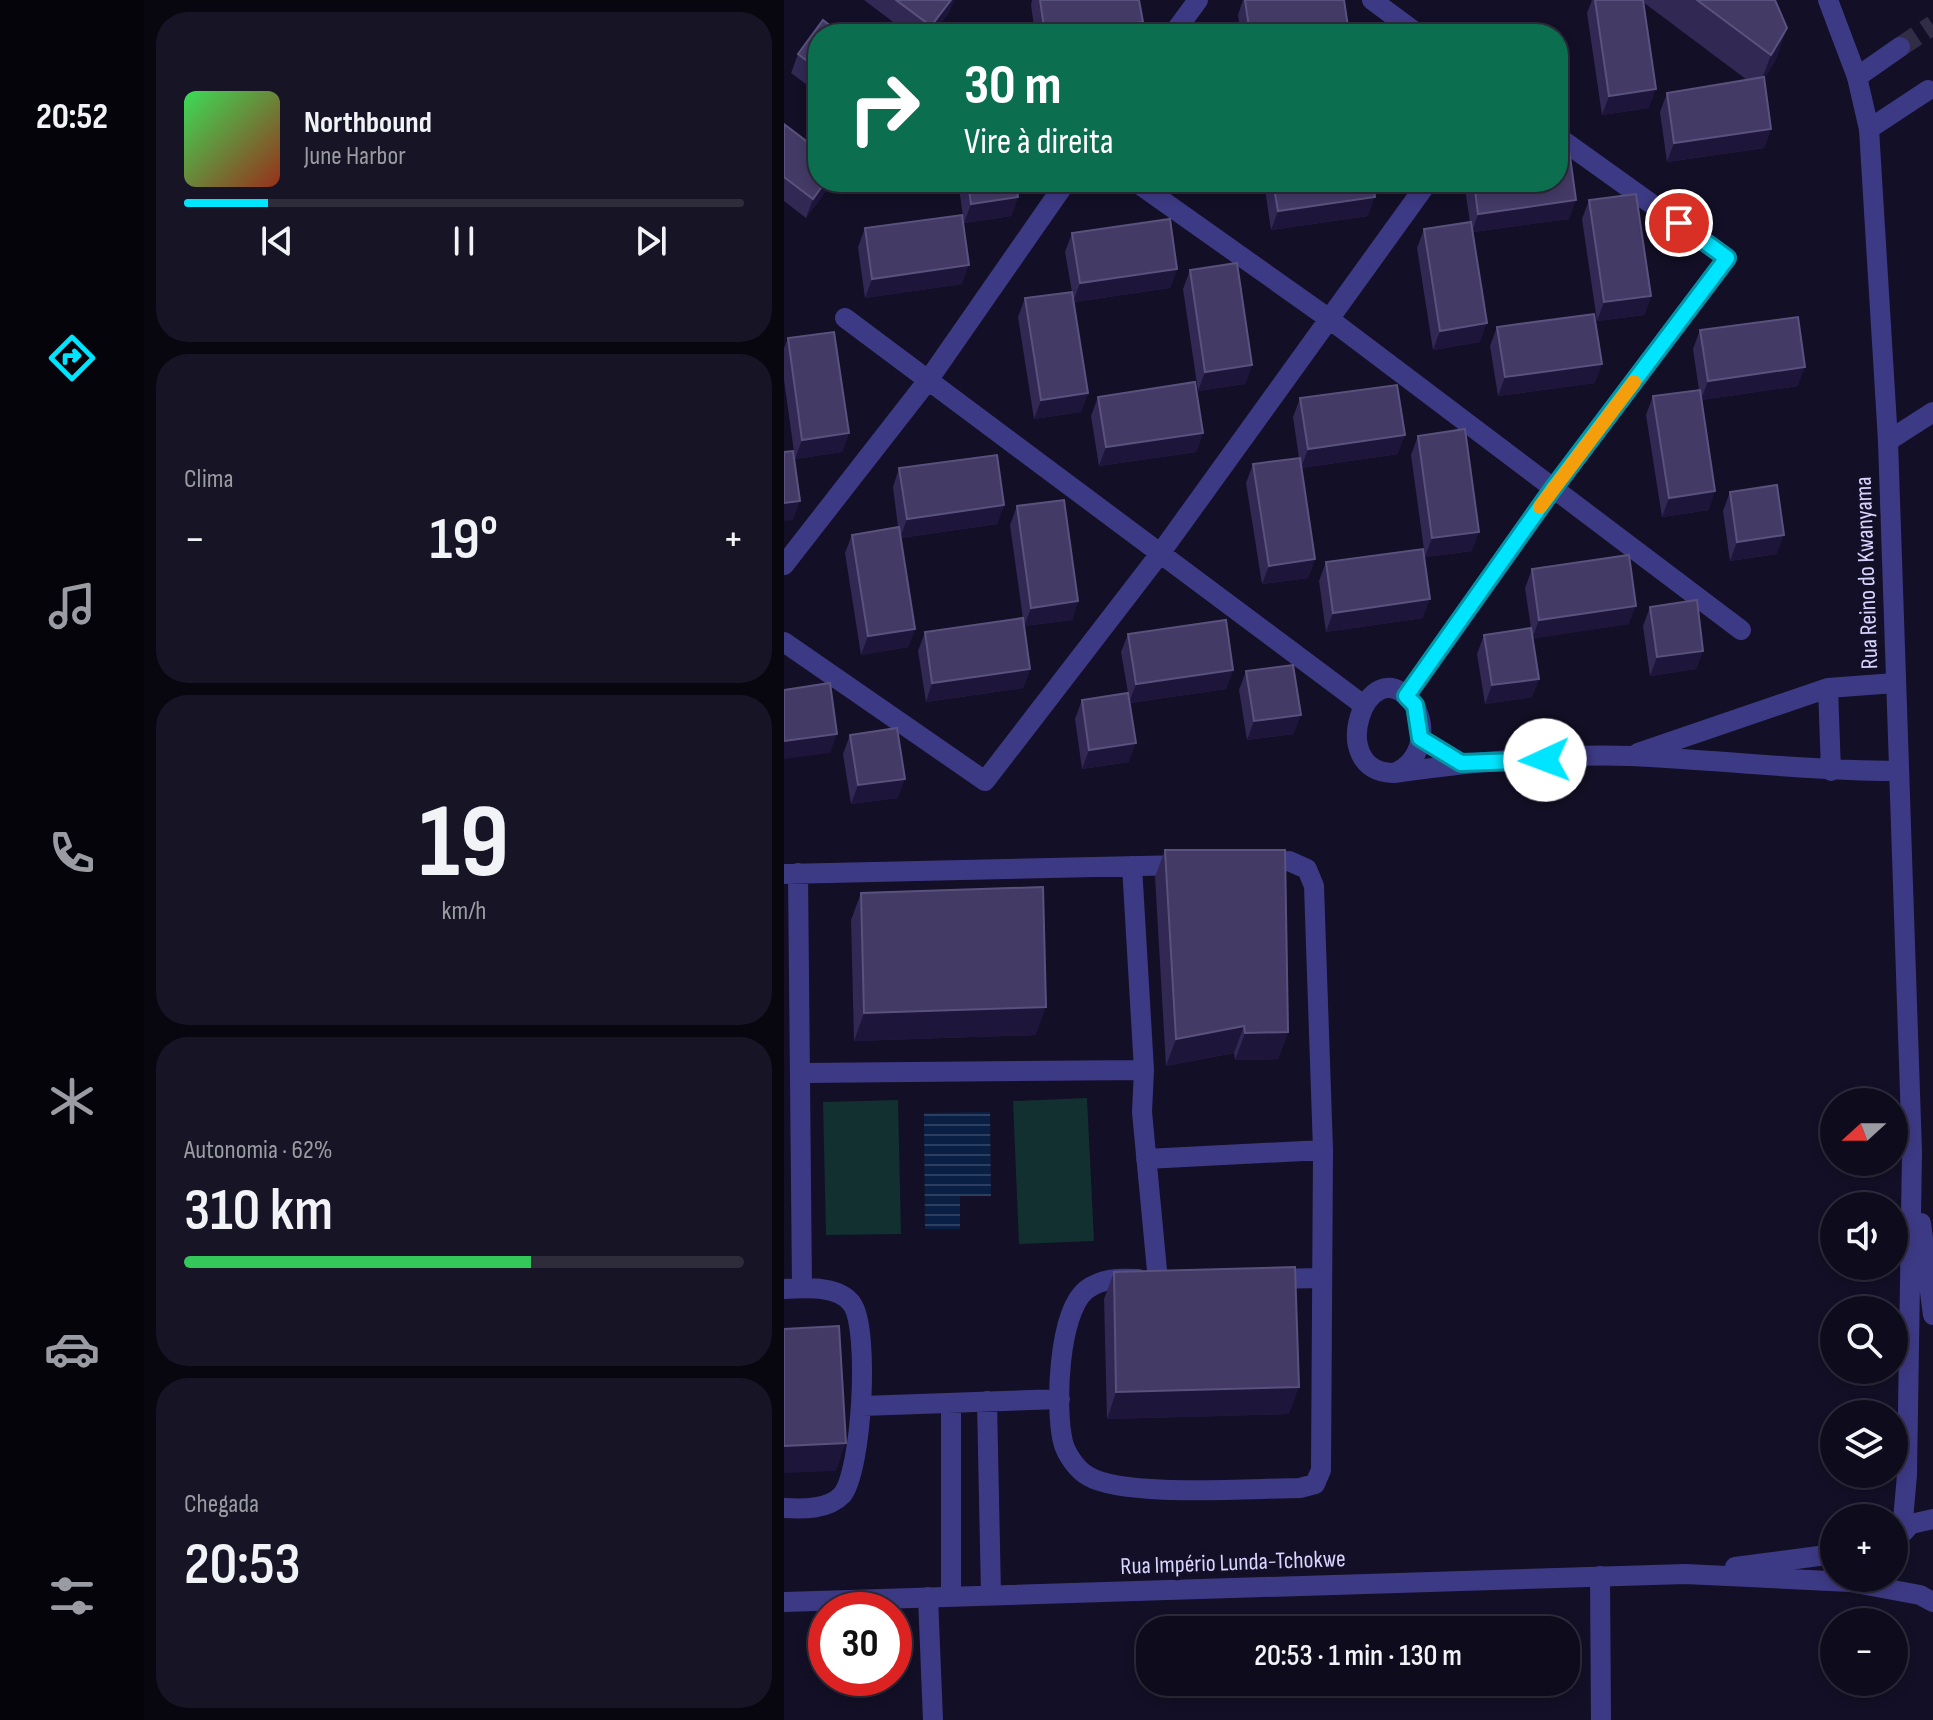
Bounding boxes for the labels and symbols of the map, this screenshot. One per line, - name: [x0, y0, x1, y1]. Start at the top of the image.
- pin: [1645, 189, 1713, 257]
- street label: Rua Reino do Kwanyama: [1849, 476, 1884, 670]
- position arrow: [1503, 718, 1587, 802]
- north arrow: [1820, 1088, 1908, 1176]
- street label: Rua Império Lunda-Tchokwe: [1120, 1544, 1346, 1581]
- speed limit sign: 30: [808, 1592, 912, 1696]

